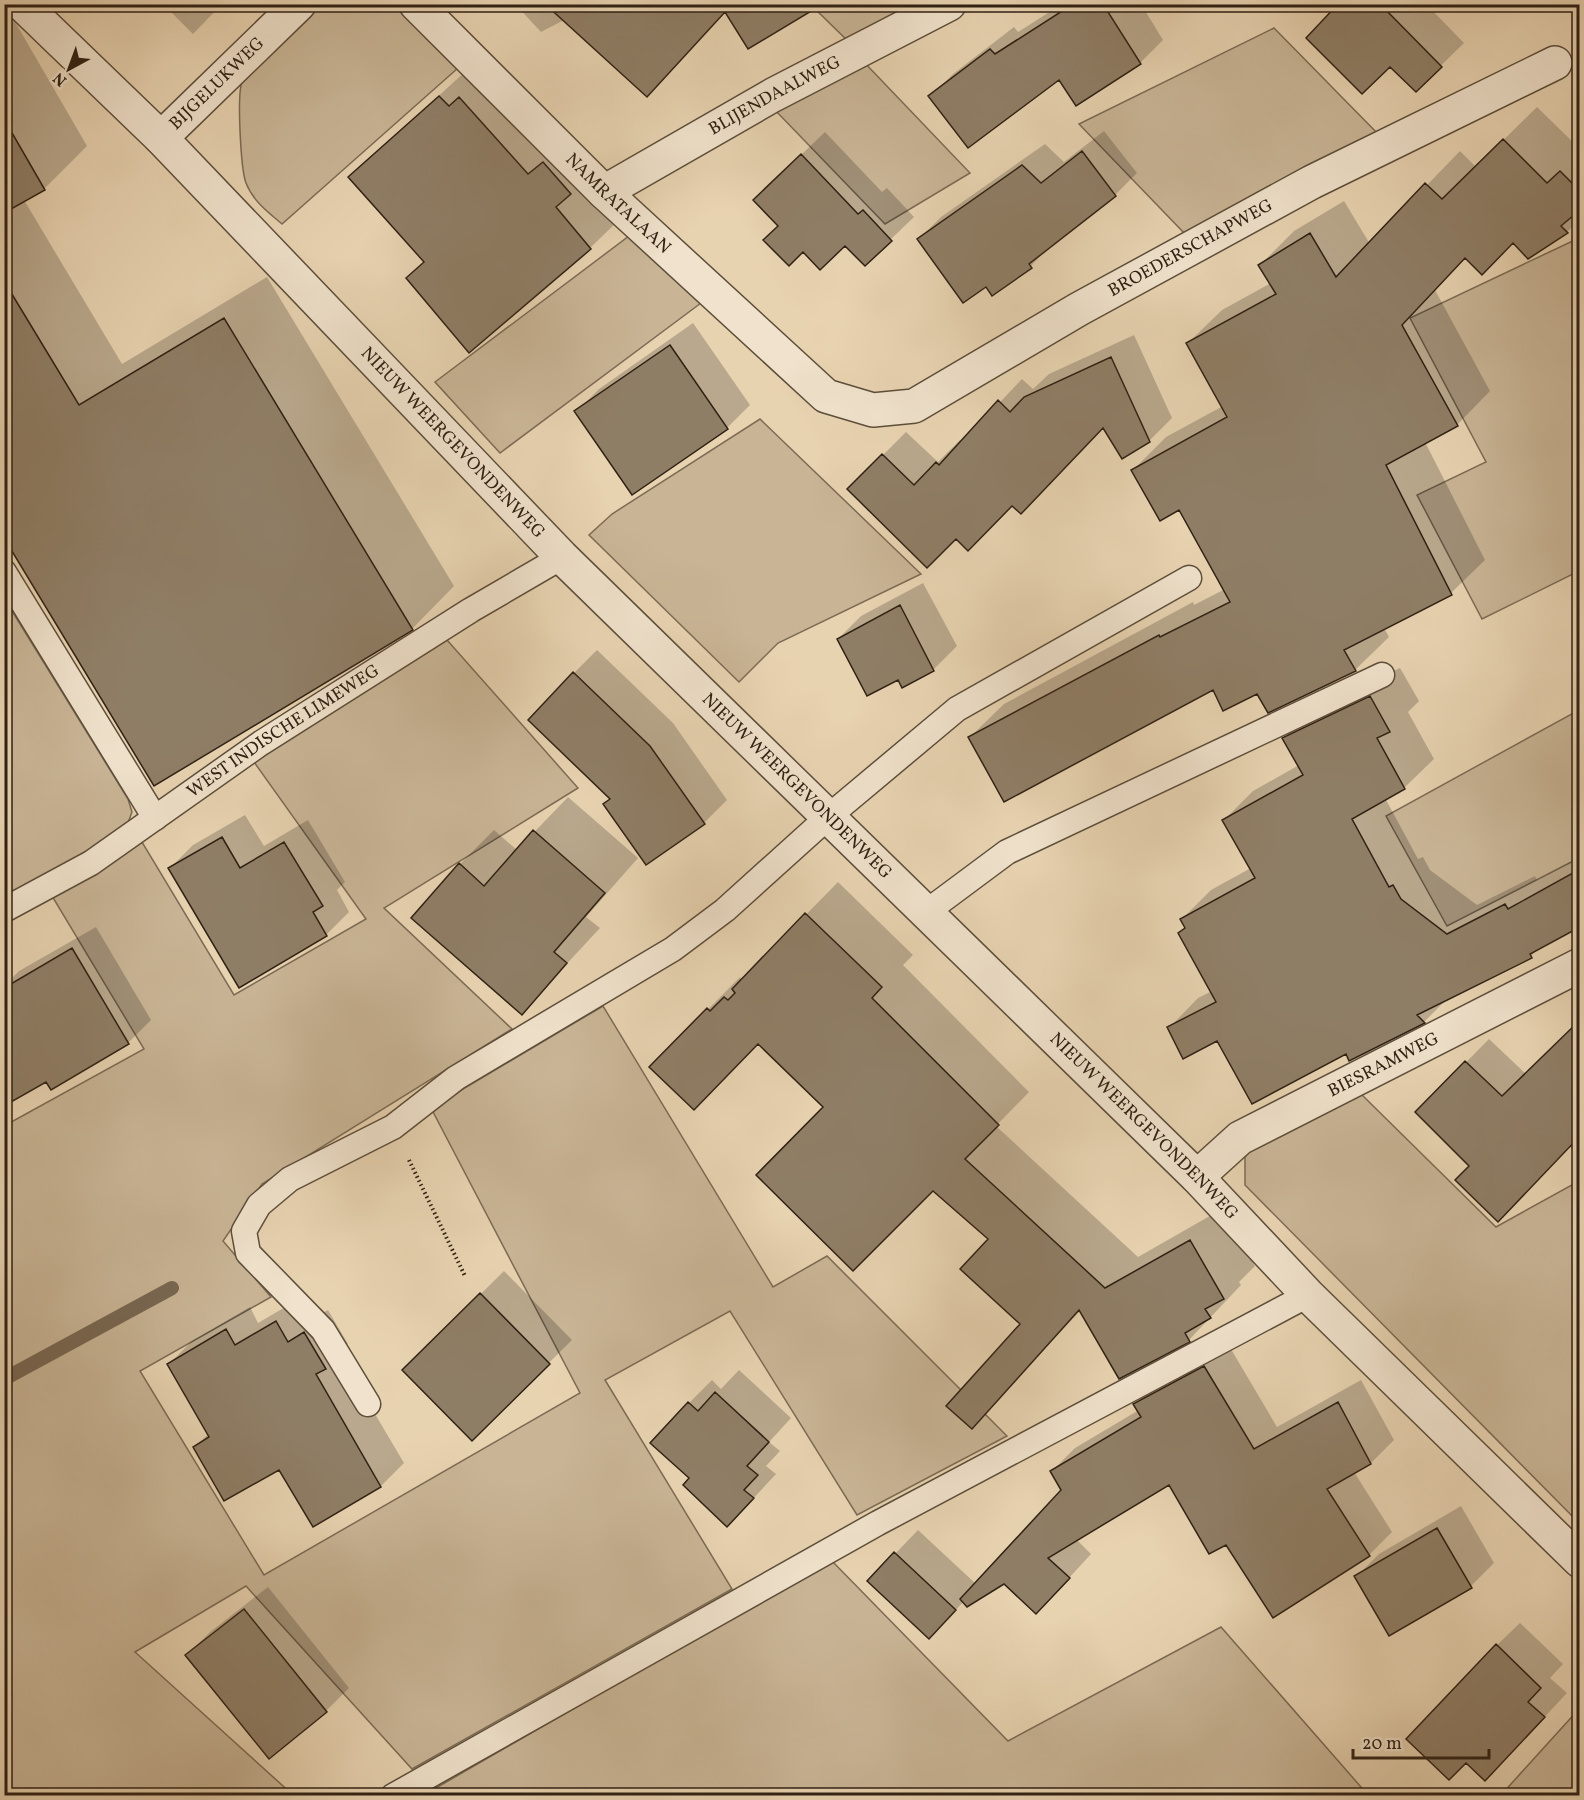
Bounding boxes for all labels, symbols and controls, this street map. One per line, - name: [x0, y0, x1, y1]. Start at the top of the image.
- street label: BIJGELUKWEG: [164, 31, 270, 136]
- north arrow: [39, 39, 99, 99]
- street label: BLIJENDAALWEG: [704, 50, 845, 142]
- text: N: [49, 66, 72, 91]
- street label: NAMRATALAAN: [560, 148, 676, 260]
- street label: BROEDERSCHAPWEG: [1104, 193, 1277, 303]
- street label: NIEUW WEERGEVONDENWEG: [355, 341, 551, 544]
- street label: WEST INDISCHE LIMEWEG: [182, 659, 384, 804]
- street label: NIEUW WEERGEVONDENWEG: [696, 687, 897, 885]
- street label: BIESRAMWEG: [1324, 1026, 1443, 1104]
- street label: NIEUW WEERGEVONDENWEG: [1044, 1027, 1244, 1226]
- scale bar: [1353, 1722, 1490, 1760]
- text: 20 m: [1362, 1732, 1402, 1757]

